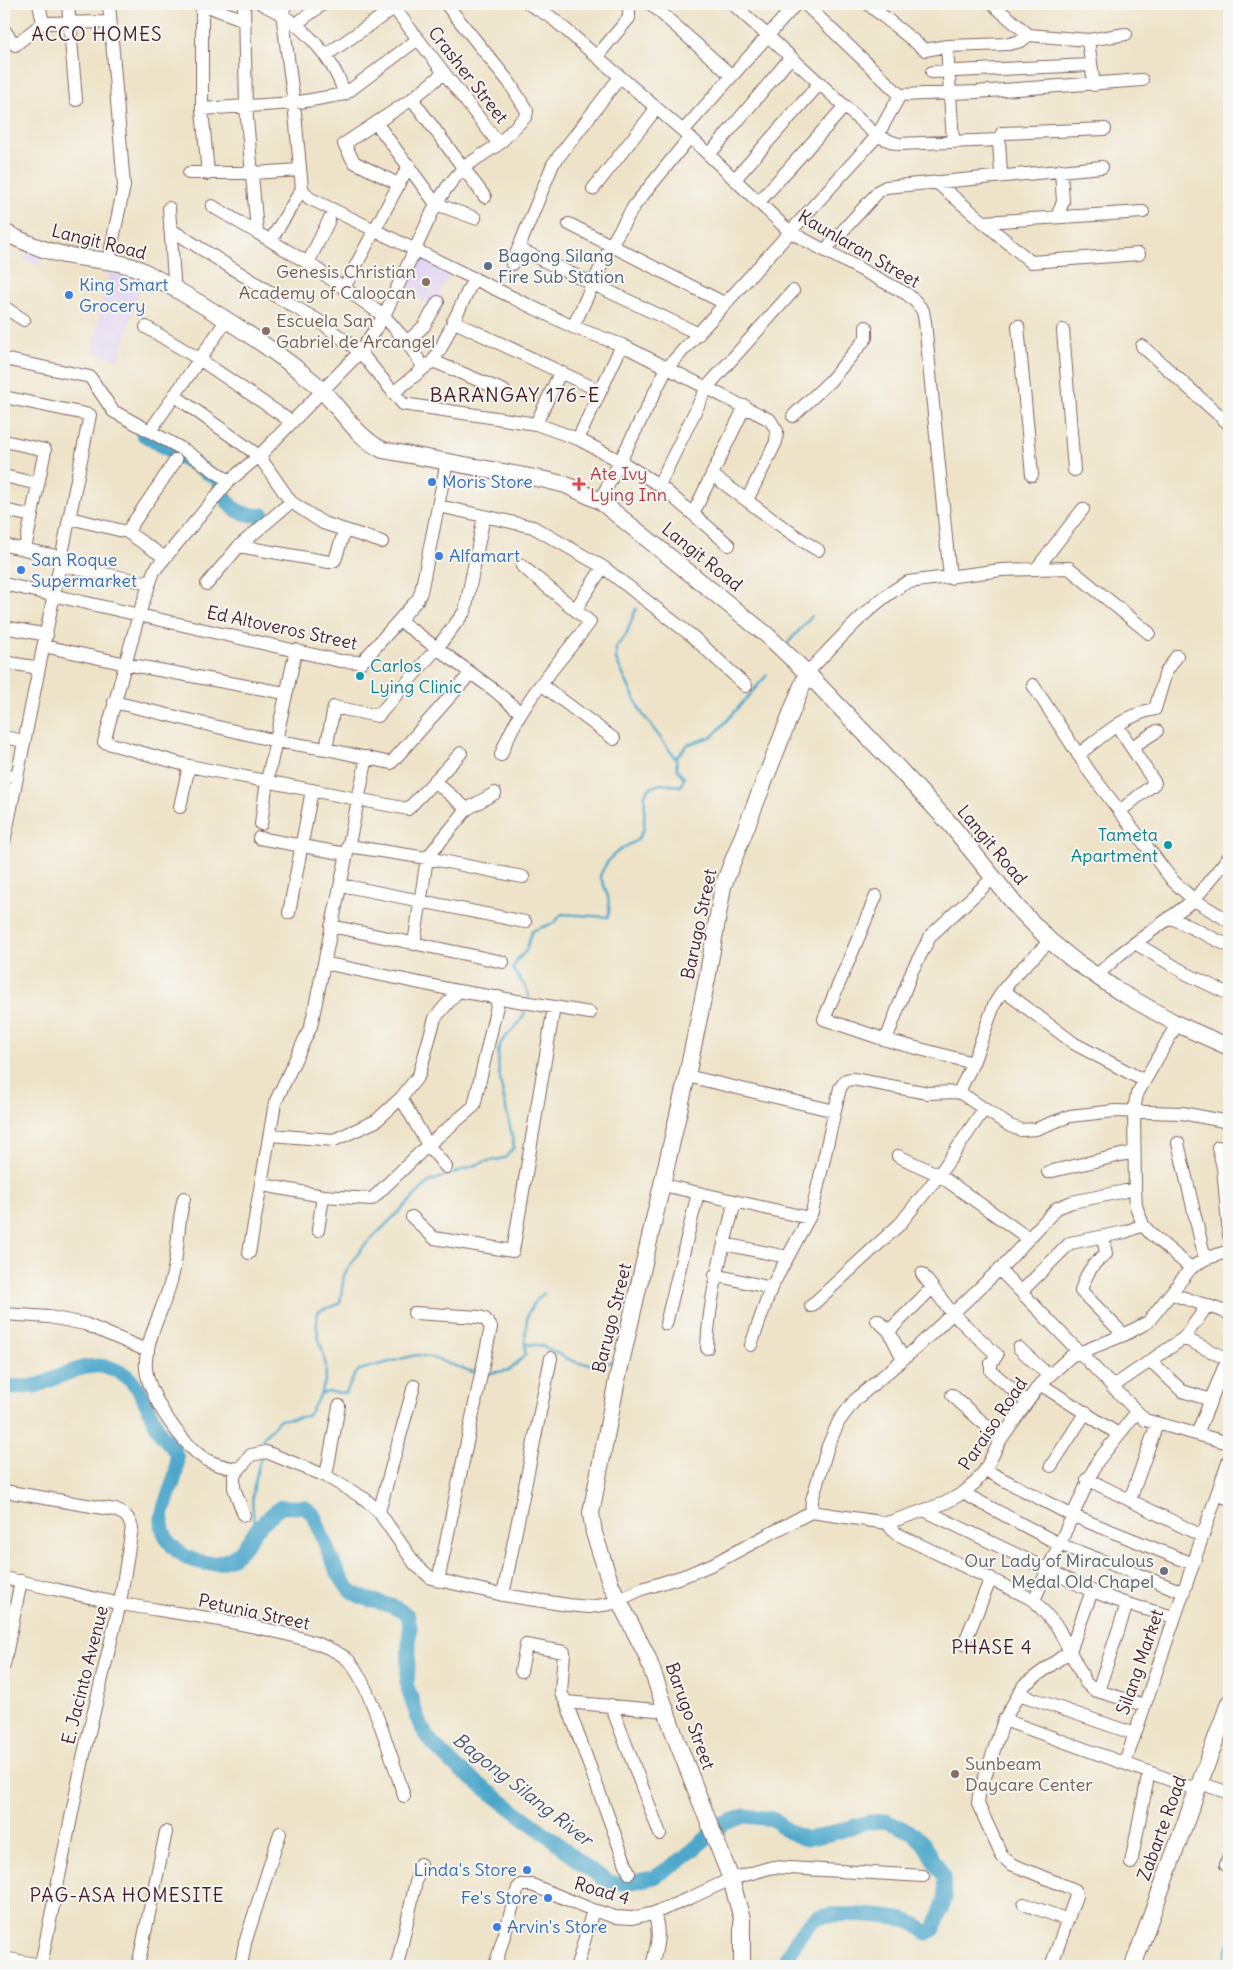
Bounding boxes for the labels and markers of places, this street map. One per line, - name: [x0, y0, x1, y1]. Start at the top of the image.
- place label: Bagong Silang Fire Sub Station: [498, 244, 624, 288]
- place label: Genesis Christian Academy of Caloocan: [239, 260, 416, 304]
- marker: Bagong Silang Fire Sub Station: [482, 260, 494, 272]
- place label: King Smart Grocery: [79, 273, 168, 317]
- marker: Genesis Christian Academy of Caloocan: [420, 276, 432, 288]
- marker: King Smart Grocery: [63, 289, 75, 301]
- place label: Escuela San Gabriel de Arcangel: [276, 309, 435, 353]
- marker: Escuela San Gabriel de Arcangel: [260, 325, 272, 337]
- place label: Ate Ivy Lying Inn: [590, 462, 667, 506]
- place label: Moris Store: [442, 470, 533, 493]
- marker: Moris Store: [426, 476, 438, 488]
- marker: Ate Ivy Lying Inn: [572, 477, 586, 491]
- place label: Alfamart: [449, 544, 520, 567]
- place label: San Roque Supermarket: [31, 548, 137, 592]
- marker: Alfamart: [433, 550, 445, 562]
- marker: San Roque Supermarket: [15, 564, 27, 576]
- place label: Carlos Lying Clinic: [370, 654, 462, 698]
- marker: Carlos Lying Clinic: [354, 670, 366, 682]
- place label: Tameta Apartment: [1071, 823, 1158, 867]
- marker: Tameta Apartment: [1162, 839, 1174, 851]
- place label: Our Lady of Miraculous Medal Old Chapel: [964, 1549, 1154, 1593]
- marker: Our Lady of Miraculous Medal Old Chapel: [1158, 1565, 1170, 1577]
- place label: Sunbeam Daycare Center: [965, 1752, 1093, 1796]
- marker: Sunbeam Daycare Center: [949, 1768, 961, 1780]
- place label: Linda's Store: [414, 1858, 517, 1881]
- marker: Linda's Store: [521, 1864, 533, 1876]
- place label: Fe's Store: [461, 1886, 538, 1909]
- marker: Fe's Store: [542, 1892, 554, 1904]
- place label: Arvin's Store: [507, 1915, 607, 1938]
- marker: Arvin's Store: [491, 1921, 503, 1933]

